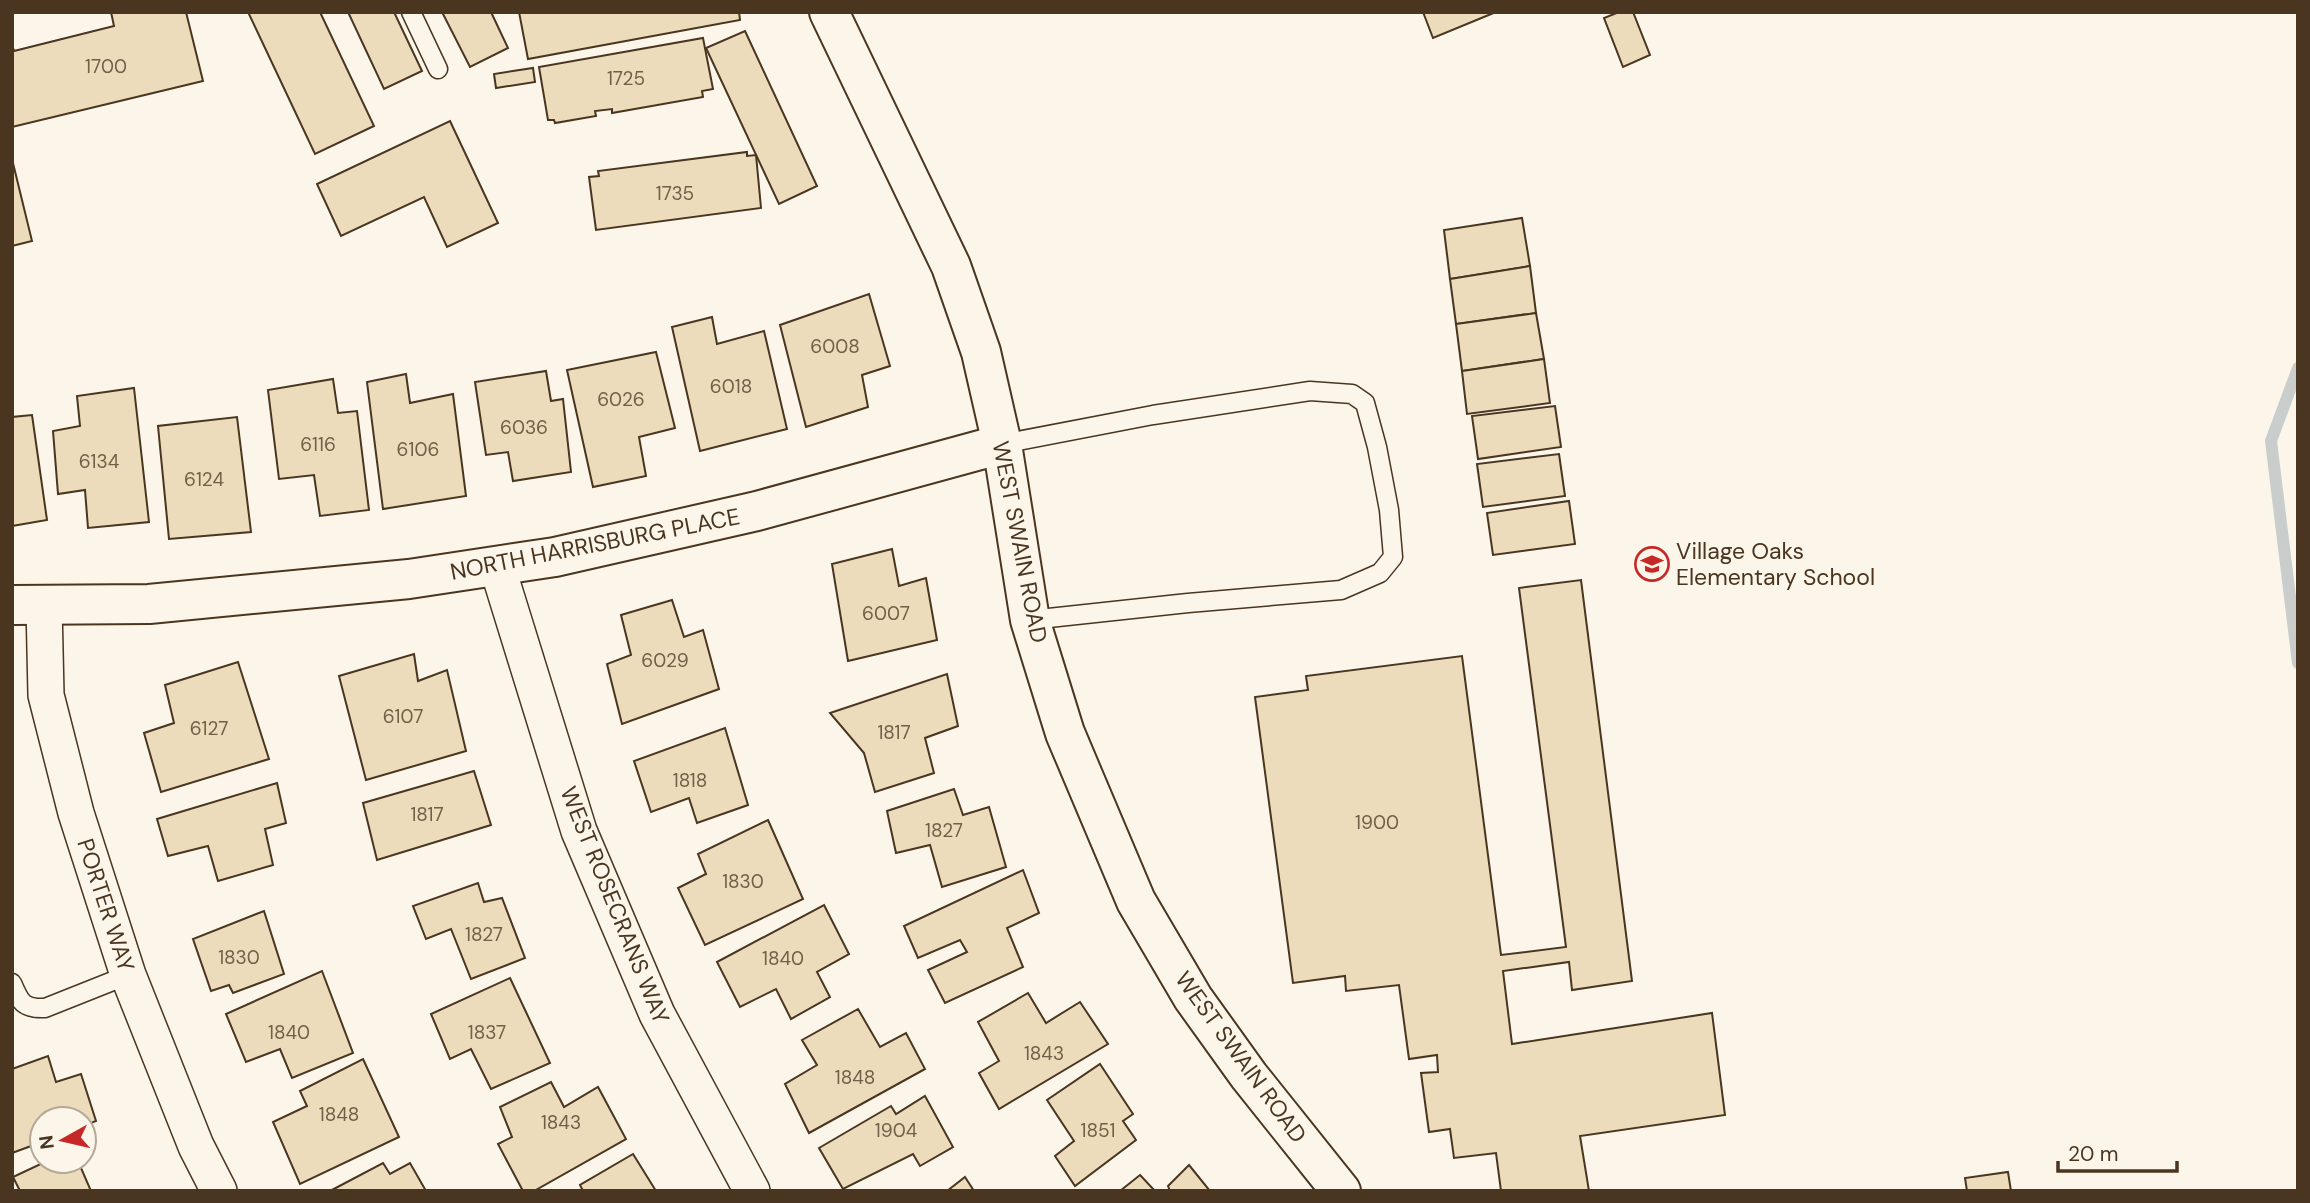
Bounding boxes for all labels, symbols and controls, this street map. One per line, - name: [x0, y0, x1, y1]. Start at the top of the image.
- house number: 1700: [85, 54, 127, 79]
- house number: 1725: [607, 66, 645, 91]
- house number: 1735: [656, 181, 694, 206]
- house number: 6008: [810, 334, 860, 359]
- house number: 6018: [710, 374, 752, 399]
- house number: 6026: [597, 387, 645, 412]
- house number: 6036: [500, 415, 548, 440]
- house number: 6116: [300, 432, 336, 457]
- house number: 6106: [397, 437, 439, 462]
- street label: WEST SWAIN ROAD: [986, 439, 1054, 645]
- house number: 6134: [79, 449, 119, 474]
- house number: 6124: [184, 467, 224, 492]
- street label: NORTH HARRISBURG PLACE: [448, 501, 742, 587]
- place label: Village Oaks Elementary School: [1676, 536, 1875, 592]
- school or university icon: Village Oaks Elementary School: [1633, 545, 1671, 583]
- house number: 6007: [862, 601, 910, 626]
- house number: 6029: [641, 648, 689, 673]
- house number: 6107: [383, 704, 423, 729]
- house number: 6127: [190, 716, 228, 741]
- house number: 1817: [877, 720, 911, 745]
- house number: 1818: [673, 768, 707, 793]
- street label: WEST ROSECRANS WAY: [554, 782, 676, 1028]
- house number: 1817: [410, 802, 444, 827]
- house number: 1900: [1355, 810, 1399, 835]
- house number: 1827: [925, 818, 963, 843]
- street label: PORTER WAY: [70, 835, 142, 975]
- house number: 1830: [722, 869, 764, 894]
- house number: 1827: [465, 922, 503, 947]
- house number: 1830: [218, 945, 260, 970]
- house number: 1840: [762, 946, 804, 971]
- street label: WEST SWAIN ROAD: [1169, 965, 1313, 1149]
- house number: 1840: [268, 1020, 310, 1045]
- house number: 1837: [468, 1020, 506, 1045]
- house number: 1843: [1024, 1041, 1064, 1066]
- house number: 1848: [835, 1065, 875, 1090]
- house number: 1848: [319, 1102, 359, 1127]
- north arrow: [28, 1105, 98, 1175]
- house number: 1843: [541, 1110, 581, 1135]
- house number: 1904: [875, 1118, 917, 1143]
- house number: 1851: [1081, 1118, 1116, 1143]
- scale bar: [2058, 1130, 2177, 1174]
- text: N: [33, 1134, 60, 1151]
- text: 20 m: [2068, 1140, 2119, 1168]

